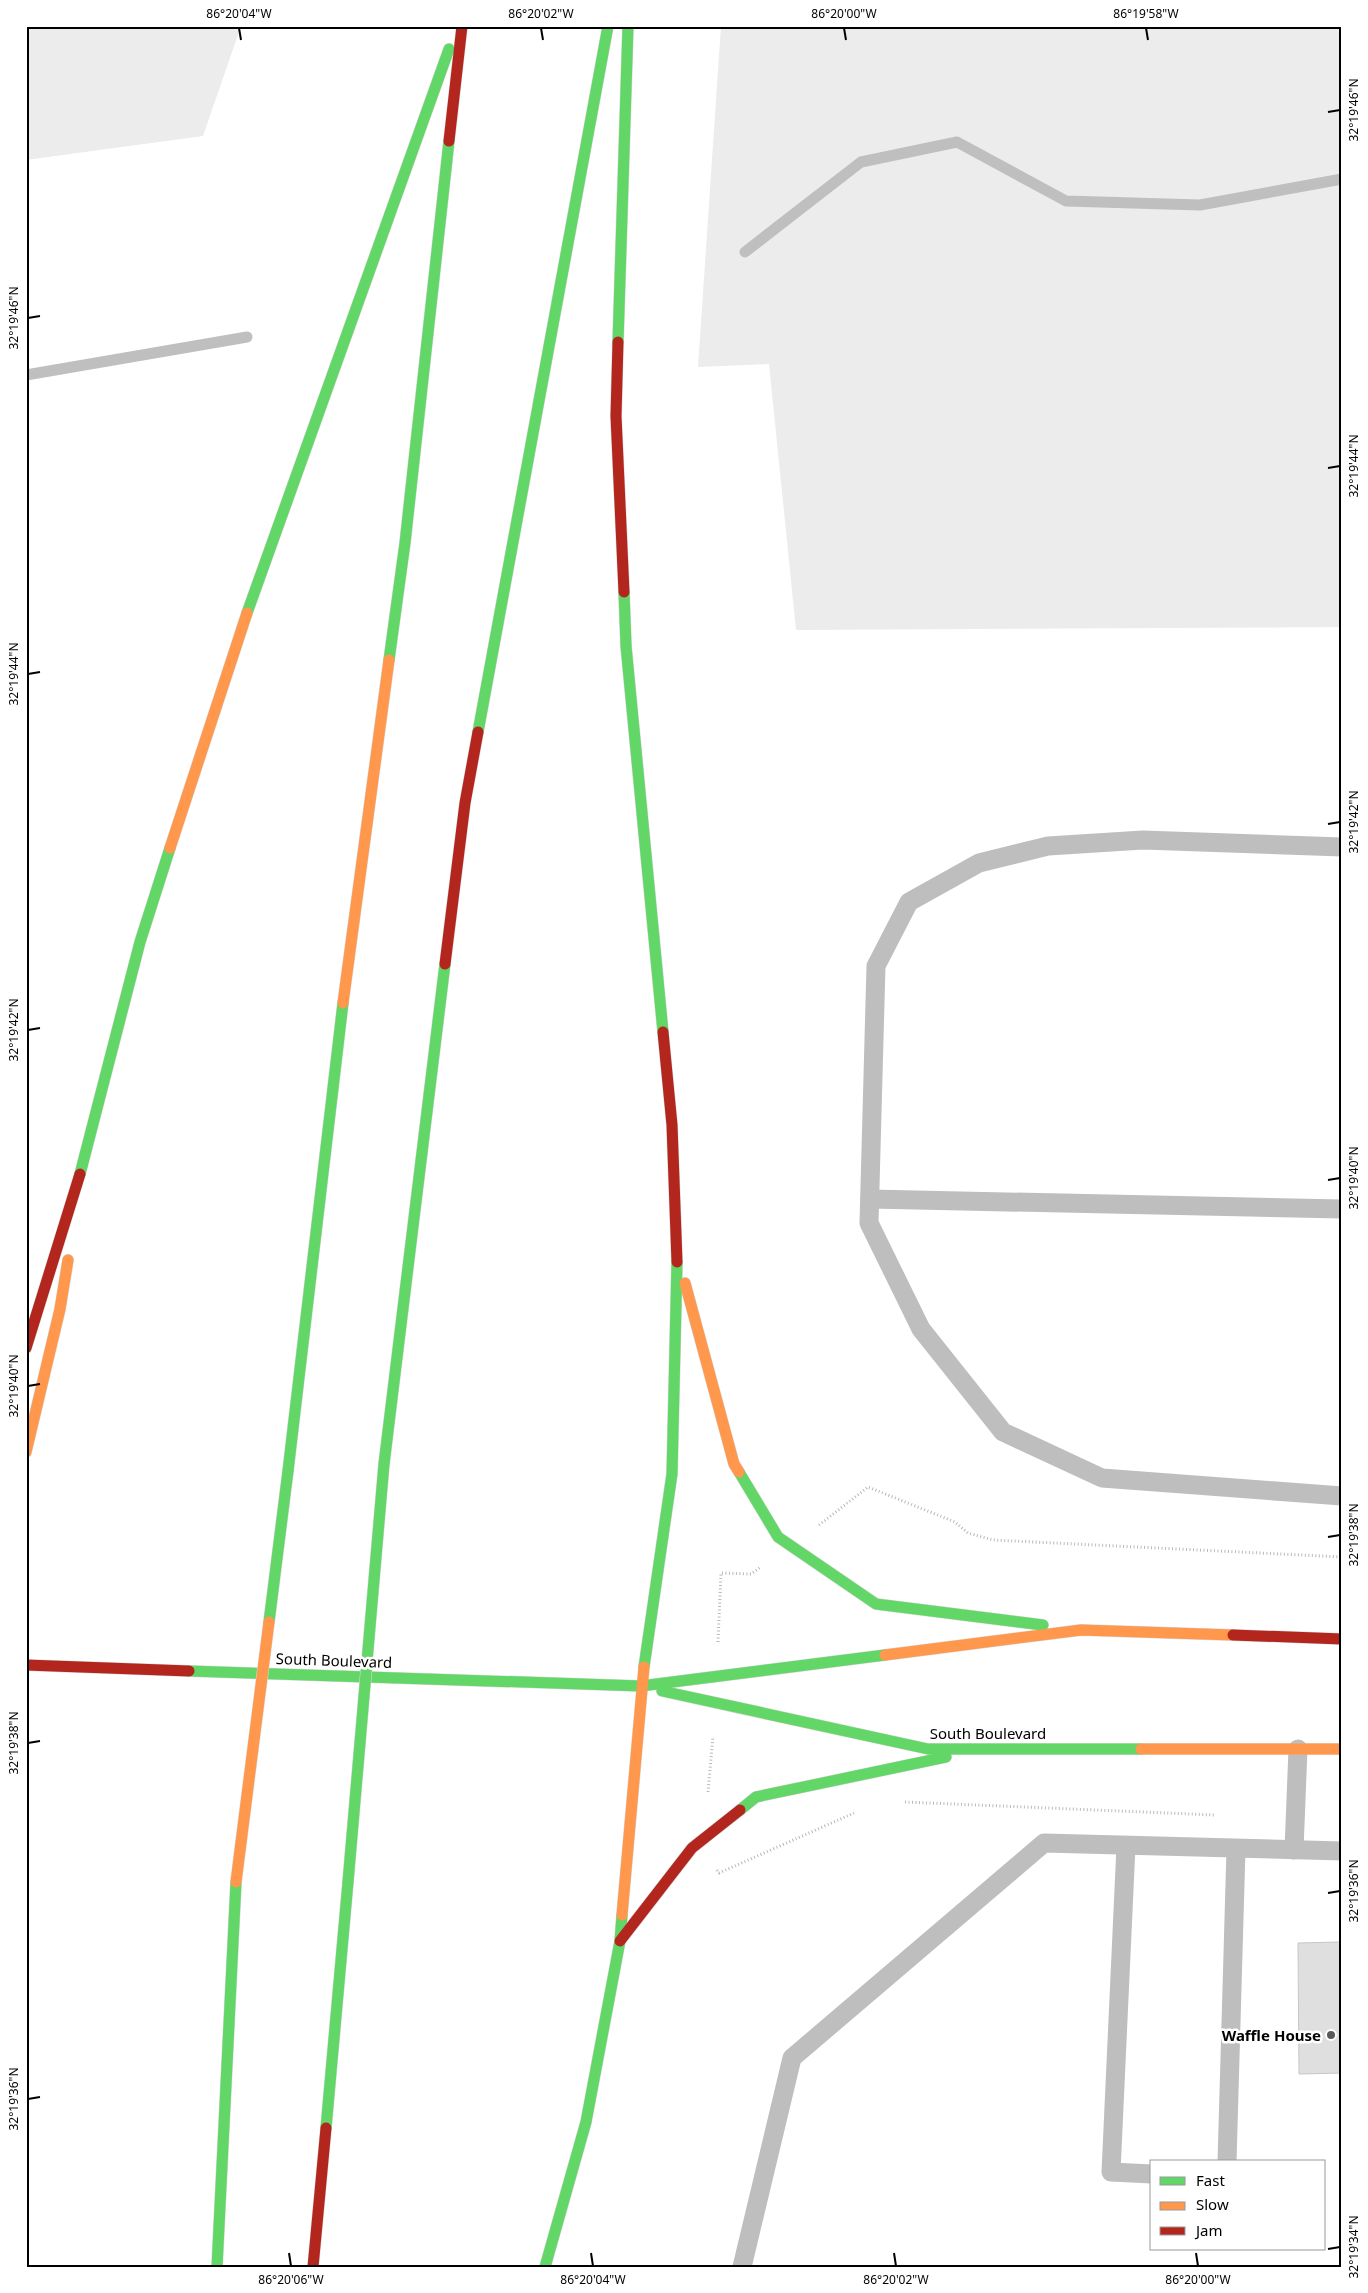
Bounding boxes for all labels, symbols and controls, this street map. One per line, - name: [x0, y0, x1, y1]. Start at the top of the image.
- text: 86°20'04"W: [206, 5, 272, 22]
- text: 86°20'02"W: [508, 5, 574, 22]
- text: 86°20'00"W: [811, 5, 877, 22]
- text: 86°19'58"W: [1113, 5, 1179, 22]
- text: 32°19'46"N: [1345, 78, 1362, 142]
- text: 32°19'46"N: [5, 286, 22, 350]
- text: 32°19'44"N: [1345, 434, 1362, 498]
- text: 32°19'44"N: [5, 642, 22, 706]
- text: 32°19'42"N: [1345, 790, 1362, 854]
- text: 32°19'42"N: [5, 998, 22, 1062]
- text: 32°19'40"N: [1345, 1146, 1362, 1210]
- text: 32°19'40"N: [5, 1354, 22, 1418]
- text: 32°19'38"N: [1345, 1503, 1362, 1567]
- street label: South Boulevard: [275, 1648, 393, 1672]
- text: 32°19'38"N: [5, 1711, 22, 1775]
- street label: South Boulevard: [930, 1723, 1046, 1743]
- text: 32°19'36"N: [1345, 1859, 1362, 1923]
- place label: Waffle House: [1222, 2025, 1321, 2045]
- marker: Waffle House: [1325, 2029, 1337, 2041]
- text: 32°19'36"N: [5, 2067, 22, 2131]
- legend: [1150, 2160, 1326, 2250]
- text: Fast: [1196, 2170, 1225, 2190]
- text: Slow: [1196, 2194, 1229, 2214]
- text: 32°19'34"N: [1345, 2215, 1362, 2279]
- text: Jam: [1194, 2220, 1223, 2240]
- text: 86°20'06"W: [258, 2271, 324, 2288]
- text: 86°20'04"W: [560, 2271, 626, 2288]
- text: 86°20'02"W: [863, 2271, 929, 2288]
- text: 86°20'00"W: [1165, 2271, 1231, 2288]

